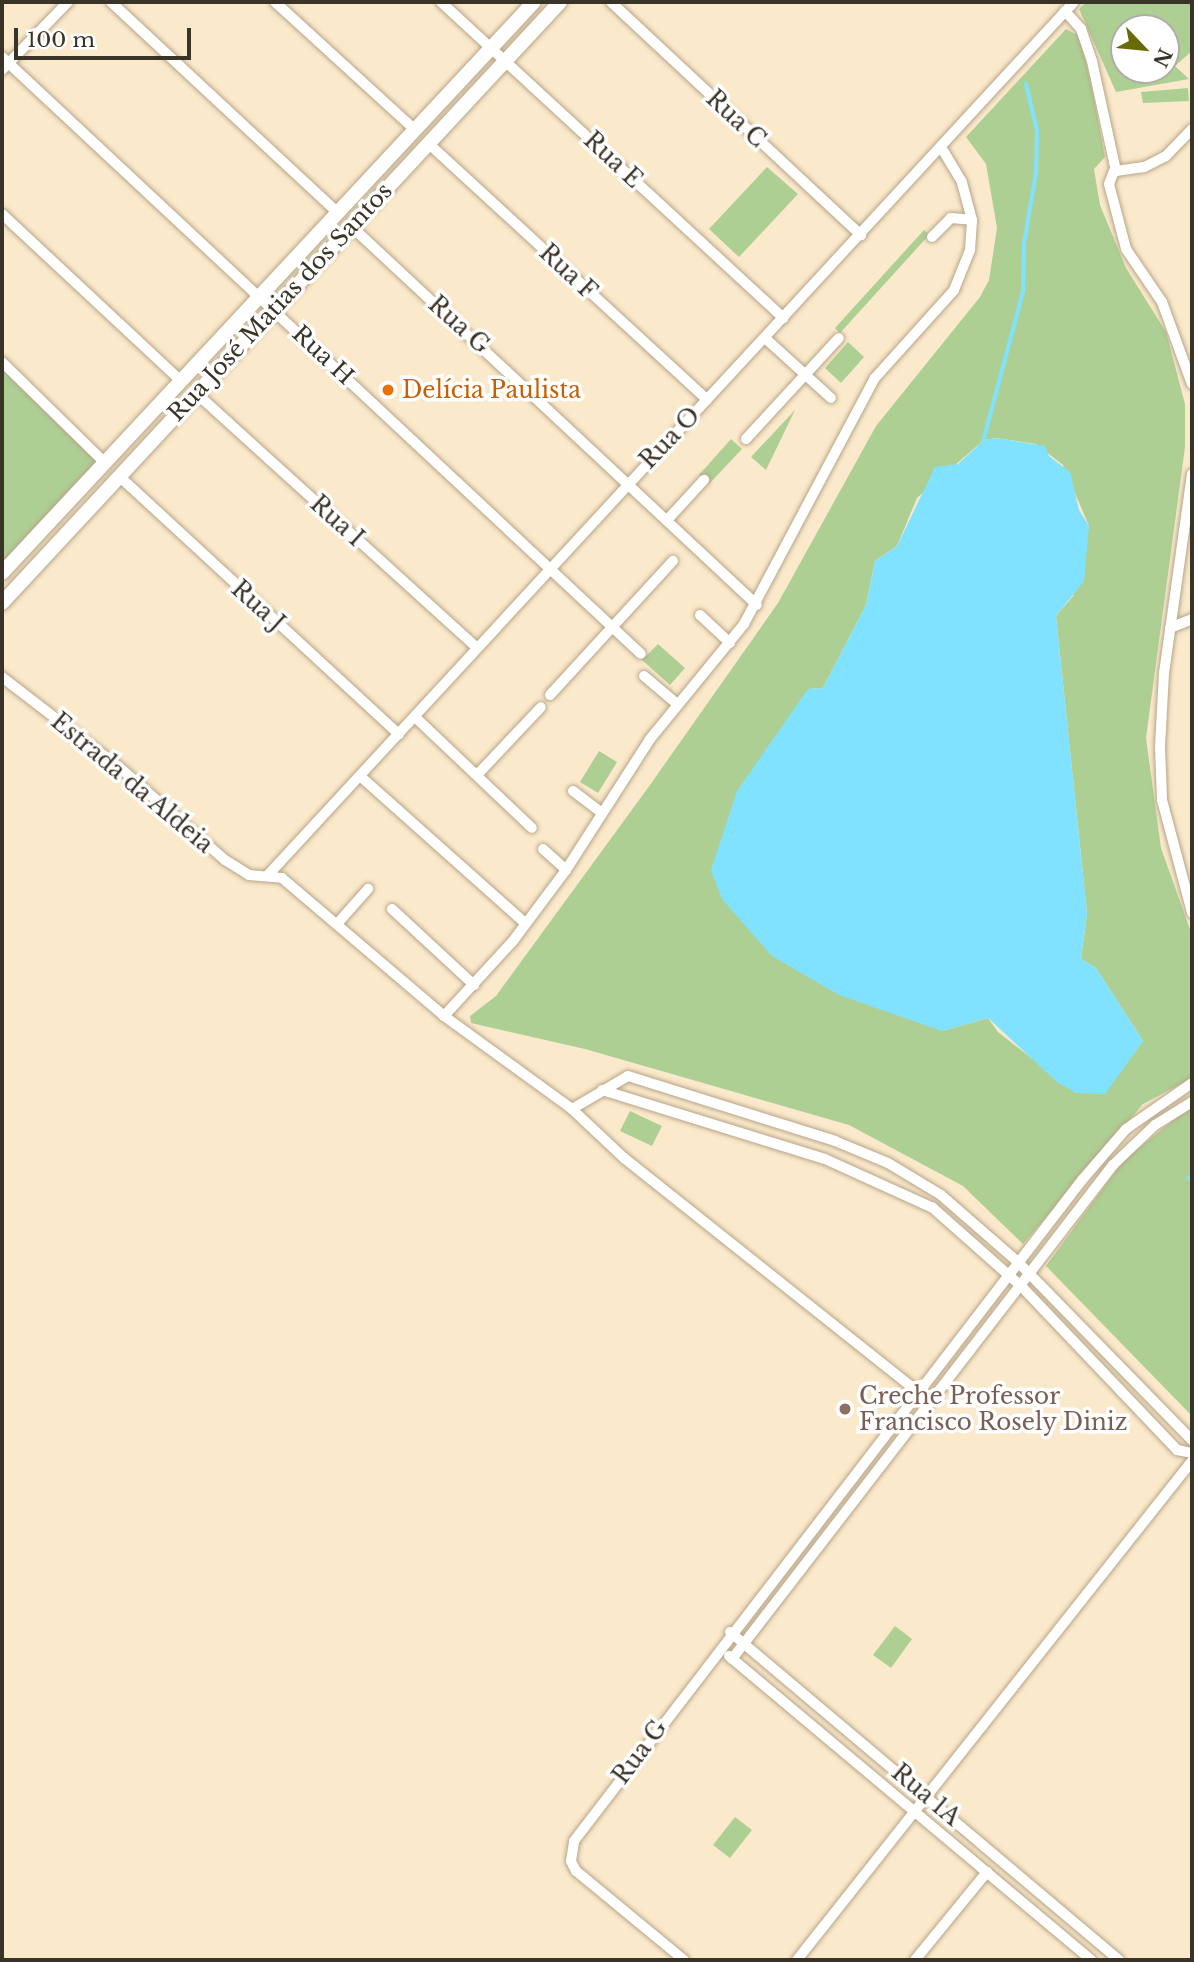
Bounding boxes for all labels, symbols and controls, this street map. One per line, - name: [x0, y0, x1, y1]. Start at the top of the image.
- scale bar: [18, 14, 194, 58]
- north arrow: [1110, 14, 1180, 84]
- text: 100 m: [27, 27, 95, 53]
- text: N: [1148, 44, 1177, 71]
- street label: Rua C: [701, 85, 771, 153]
- street label: Rua E: [578, 126, 648, 194]
- street label: Rua José Matias dos Santos: [162, 177, 398, 427]
- street label: Rua F: [534, 239, 602, 305]
- street label: Rua G: [423, 290, 495, 360]
- street label: Rua H: [286, 320, 360, 390]
- place label: Delícia Paulista: [402, 376, 581, 404]
- marker: Delícia Paulista: [380, 382, 396, 398]
- street label: Rua O: [634, 402, 706, 474]
- street label: Rua I: [305, 490, 369, 552]
- street label: Rua J: [226, 575, 290, 637]
- street label: Estrada da Aldeia: [45, 707, 219, 859]
- place label: Creche Professor Francisco Rosely Diniz: [859, 1382, 1128, 1436]
- marker: Creche Professor Francisco Rosely Diniz: [837, 1401, 853, 1417]
- street label: Rua G: [607, 1715, 673, 1789]
- street label: Rua 1A: [886, 1758, 966, 1832]

